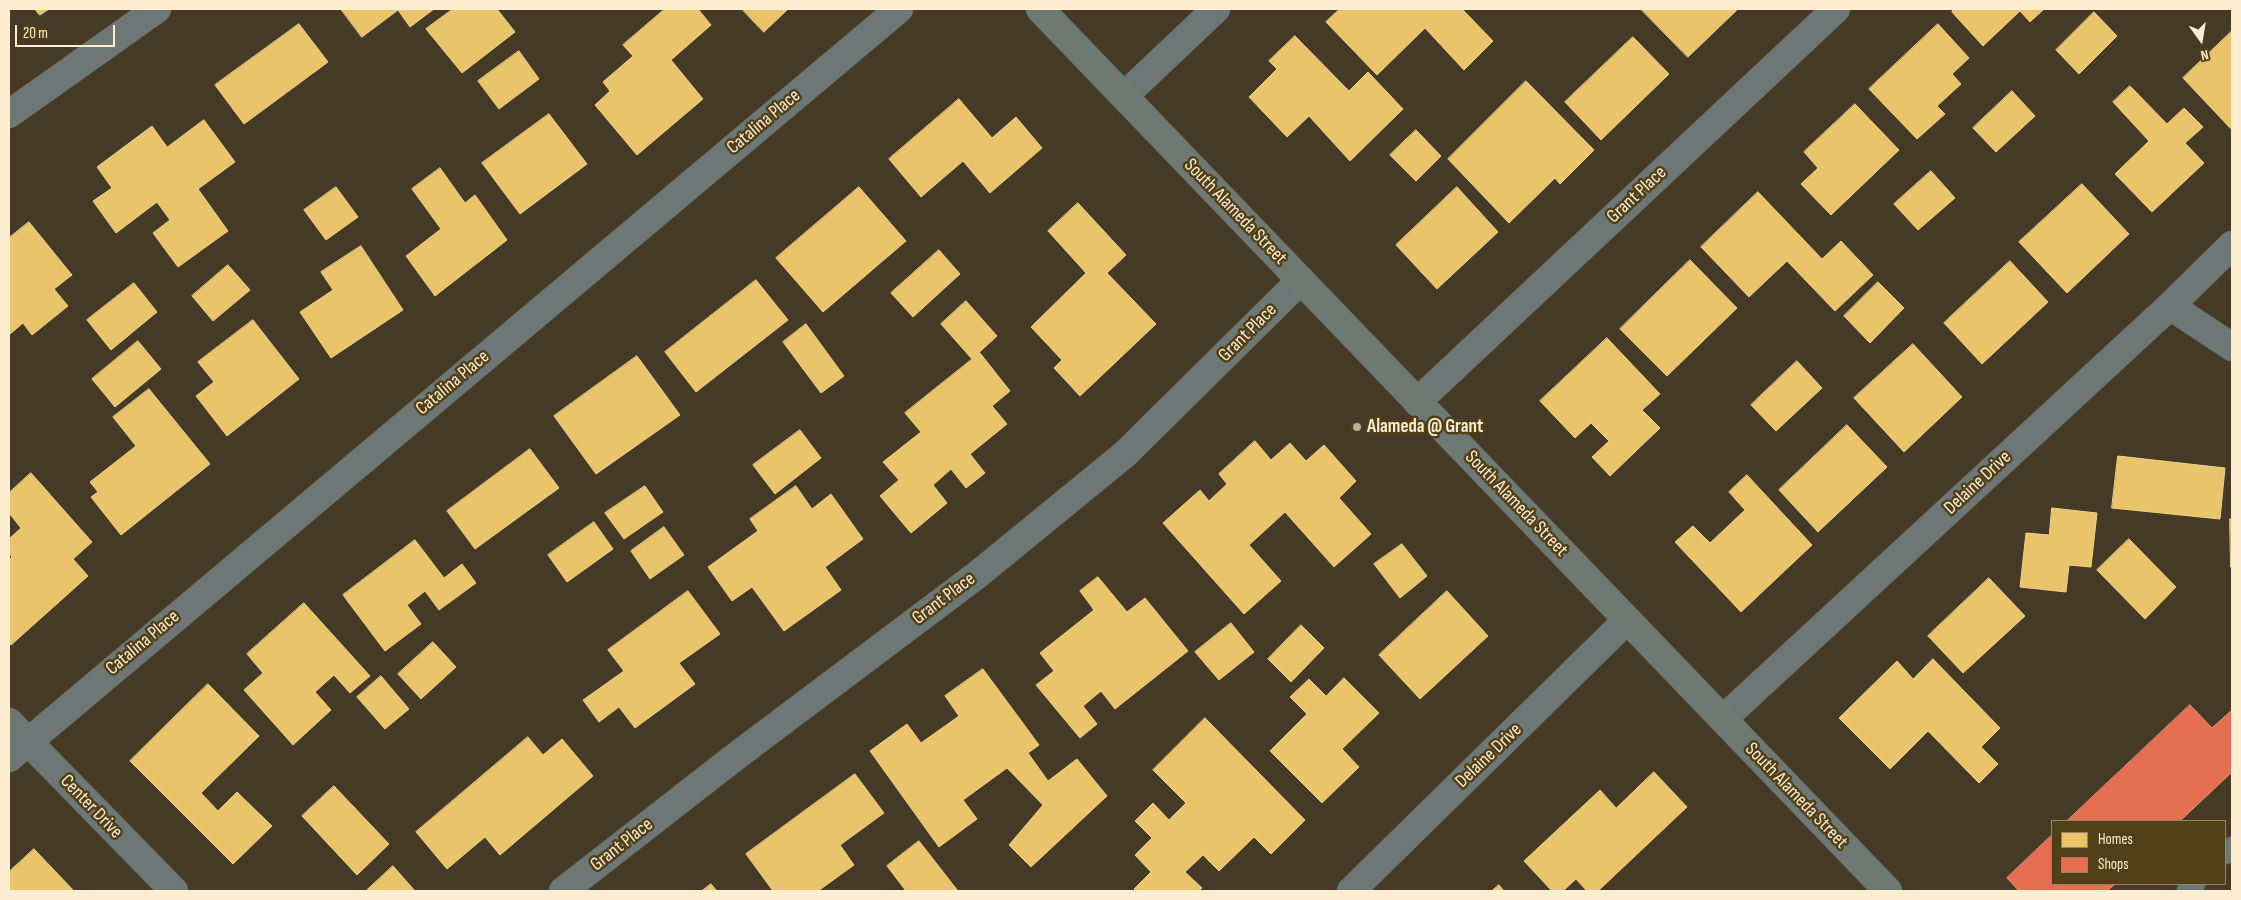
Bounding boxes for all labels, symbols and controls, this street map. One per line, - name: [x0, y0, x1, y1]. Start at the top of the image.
- scale bar: [18, 15, 118, 47]
- north arrow: [2176, 15, 2226, 65]
- text: 20 m: [23, 24, 48, 43]
- text: N: [2199, 46, 2210, 64]
- street label: Catalina Place: [723, 85, 805, 159]
- street label: South Alameda Street: [1179, 154, 1291, 270]
- street label: Grant Place: [1602, 162, 1672, 228]
- street label: Grant Place: [1214, 299, 1282, 367]
- street label: Catalina Place: [412, 346, 494, 420]
- place label: Alameda @ Grant: [1367, 416, 1483, 438]
- marker: Alameda @ Grant: [1351, 421, 1363, 433]
- street label: South Alameda Street: [1460, 446, 1572, 562]
- street label: Delaine Drive: [1940, 446, 2016, 520]
- street label: Grant Place: [908, 568, 980, 630]
- street label: Catalina Place: [102, 606, 184, 680]
- street label: Delaine Drive: [1451, 719, 1527, 793]
- street label: South Alameda Street: [1740, 738, 1852, 854]
- street label: Center Drive: [55, 770, 127, 844]
- street label: Grant Place: [586, 814, 658, 876]
- legend: [2051, 820, 2226, 885]
- text: Homes: [2098, 830, 2133, 849]
- text: Shops: [2098, 855, 2129, 874]

